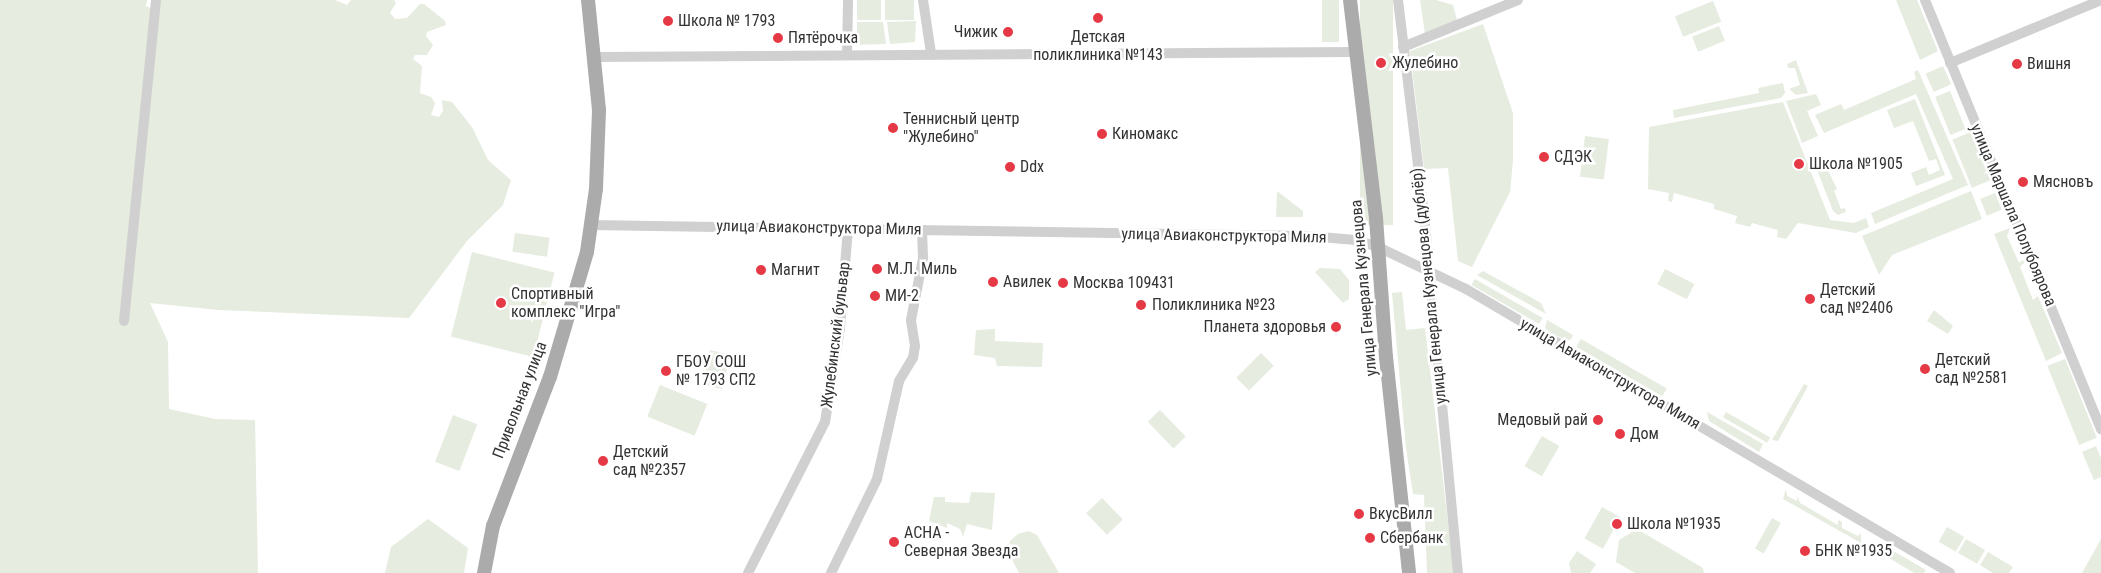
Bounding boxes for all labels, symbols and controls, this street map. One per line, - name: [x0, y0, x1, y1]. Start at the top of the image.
- place label: Школа № 1793: [678, 11, 775, 31]
- marker: Детская поликлиника №143: [1091, 11, 1105, 25]
- marker: Школа № 1793: [662, 15, 674, 27]
- place label: Чижик: [954, 22, 998, 42]
- marker: Чижик: [1002, 26, 1014, 38]
- place label: Детская поликлиника №143: [1033, 27, 1163, 65]
- place label: Пятёрочка: [788, 28, 858, 48]
- marker: Пятёрочка: [772, 32, 784, 44]
- place label: Жулебино: [1392, 53, 1458, 73]
- place label: Вишня: [2027, 54, 2071, 74]
- marker: Жулебино: [1374, 56, 1388, 70]
- marker: Вишня: [2011, 58, 2023, 70]
- place label: Теннисный центр "Жулебино": [903, 109, 1019, 147]
- street label: улица Маршала Полубоярова: [1966, 121, 2060, 309]
- marker: Теннисный центр "Жулебино": [887, 122, 899, 134]
- place label: Киномакс: [1112, 124, 1178, 144]
- marker: Киномакс: [1096, 128, 1108, 140]
- place label: СДЭК: [1554, 147, 1592, 167]
- marker: СДЭК: [1538, 151, 1550, 163]
- place label: Школа №1905: [1809, 154, 1903, 174]
- place label: Ddx: [1020, 157, 1044, 177]
- marker: Школа №1905: [1793, 158, 1805, 170]
- marker: Ddx: [1004, 161, 1016, 173]
- street label: улица Генерала Кузнецова (дублёр): [1407, 167, 1451, 405]
- place label: Мясновъ: [2033, 172, 2093, 192]
- marker: Мясновъ: [2017, 176, 2029, 188]
- street label: улица Генерала Кузнецова: [1347, 199, 1381, 377]
- street label: улица Авиаконструктора Миля: [716, 217, 922, 239]
- street label: улица Авиаконструктора Миля: [1121, 225, 1327, 247]
- place label: М.Л. Миль: [887, 259, 957, 279]
- place label: Магнит: [771, 260, 820, 280]
- street label: Жулебинский бульвар: [818, 261, 854, 409]
- marker: М.Л. Миль: [871, 263, 883, 275]
- marker: Магнит: [755, 264, 767, 276]
- place label: Авилек: [1003, 272, 1052, 292]
- place label: Москва 109431: [1073, 273, 1175, 293]
- marker: Авилек: [987, 276, 999, 288]
- marker: Москва 109431: [1057, 277, 1069, 289]
- place label: Детский сад №2406: [1820, 280, 1893, 318]
- place label: Спортивный комплекс "Игра": [511, 284, 620, 322]
- place label: МИ-2: [885, 286, 919, 306]
- marker: МИ-2: [869, 290, 881, 302]
- marker: Детский сад №2406: [1804, 293, 1816, 305]
- place label: Поликлиника №23: [1152, 295, 1275, 315]
- marker: Спортивный комплекс "Игра": [495, 297, 507, 309]
- marker: Поликлиника №23: [1134, 298, 1148, 312]
- street label: улица Авиаконструктора Миля: [1516, 314, 1704, 434]
- place label: Планета здоровья: [1204, 317, 1326, 337]
- marker: Планета здоровья: [1330, 321, 1342, 333]
- street label: Привольная улица: [489, 339, 551, 461]
- place label: Детский сад №2581: [1935, 350, 2008, 388]
- place label: ГБОУ СОШ № 1793 СП2: [676, 352, 756, 390]
- marker: Детский сад №2581: [1919, 363, 1931, 375]
- marker: ГБОУ СОШ № 1793 СП2: [660, 365, 672, 377]
- place label: Медовый рай: [1497, 410, 1588, 430]
- marker: Медовый рай: [1592, 414, 1604, 426]
- place label: Дом: [1630, 424, 1659, 444]
- marker: Дом: [1614, 428, 1626, 440]
- place label: Детский сад №2357: [613, 442, 686, 480]
- marker: Детский сад №2357: [597, 455, 609, 467]
- place label: ВкусВилл: [1369, 504, 1433, 524]
- marker: ВкусВилл: [1353, 508, 1365, 520]
- place label: Школа №1935: [1627, 514, 1721, 534]
- marker: Школа №1935: [1611, 518, 1623, 530]
- place label: АСНА - Северная Звезда: [904, 523, 1018, 561]
- place label: Сбербанк: [1380, 528, 1443, 548]
- marker: Сбербанк: [1364, 532, 1376, 544]
- marker: АСНА - Северная Звезда: [888, 536, 900, 548]
- place label: БНК №1935: [1815, 541, 1892, 561]
- marker: БНК №1935: [1799, 545, 1811, 557]

